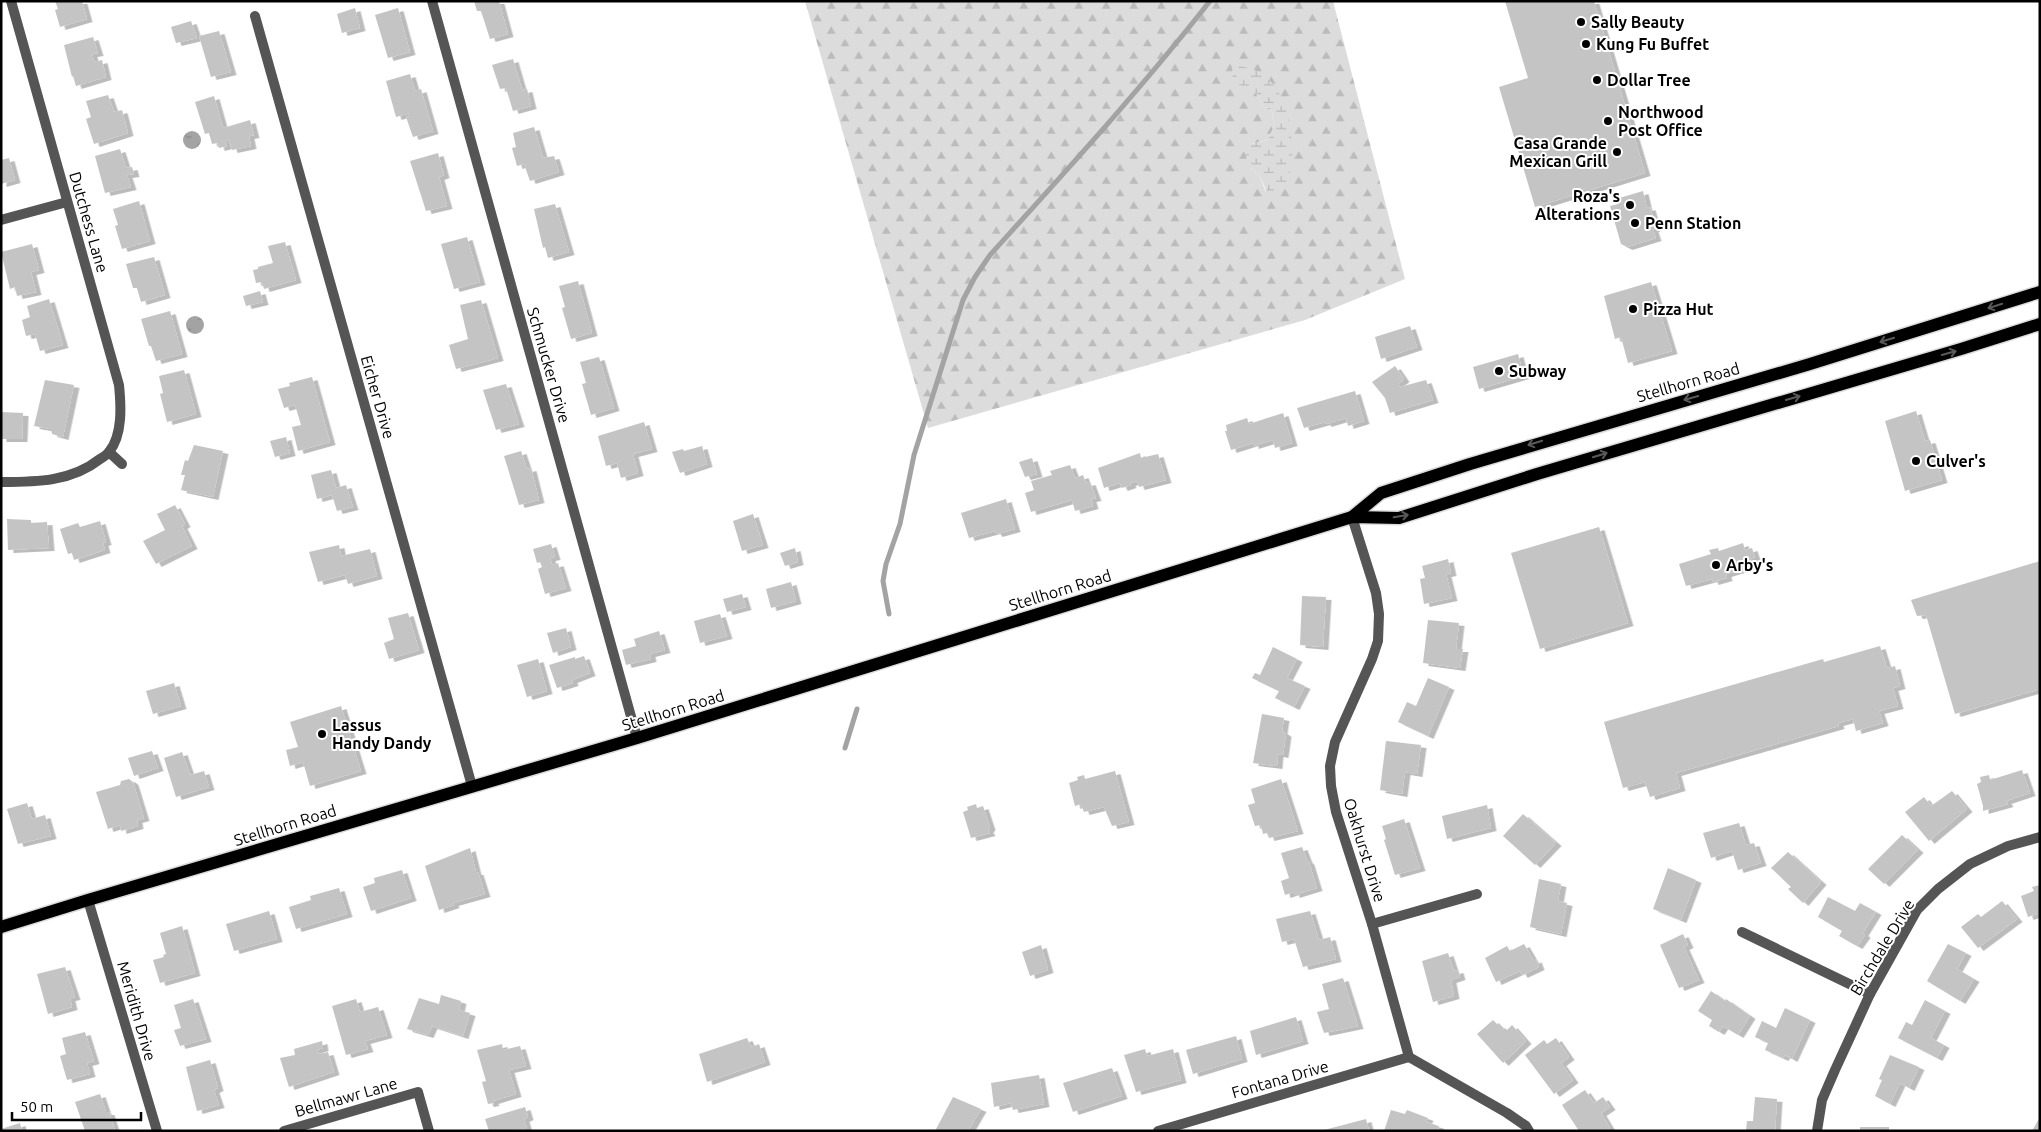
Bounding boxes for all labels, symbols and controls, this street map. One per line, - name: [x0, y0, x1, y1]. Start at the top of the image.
- place label: Sally Beauty: [1591, 13, 1685, 31]
- marker: Sally Beauty: [1575, 16, 1587, 28]
- place label: Kung Fu Buffet: [1596, 35, 1709, 53]
- marker: Kung Fu Buffet: [1580, 38, 1592, 50]
- place label: Dollar Tree: [1607, 71, 1691, 89]
- marker: Dollar Tree: [1591, 74, 1603, 86]
- place label: Northwood Post Office: [1618, 103, 1704, 139]
- marker: Northwood Post Office: [1602, 115, 1614, 127]
- place label: Casa Grande Mexican Grill: [1509, 134, 1607, 170]
- marker: Casa Grande Mexican Grill: [1611, 146, 1623, 158]
- street label: Dutchess Lane: [66, 170, 112, 274]
- place label: Roza's Alterations: [1535, 187, 1620, 223]
- marker: Roza's Alterations: [1624, 199, 1636, 211]
- place label: Penn Station: [1645, 214, 1741, 232]
- marker: Penn Station: [1629, 217, 1641, 229]
- place label: Pizza Hut: [1643, 300, 1714, 318]
- one-way arrow: [1988, 302, 2003, 311]
- marker: Pizza Hut: [1627, 303, 1639, 315]
- street label: Schmucker Drive: [524, 305, 574, 425]
- one-way arrow: [1879, 335, 1895, 345]
- one-way arrow: [1941, 347, 1957, 357]
- street label: Eicher Drive: [358, 353, 398, 441]
- street label: Stellhorn Road: [1635, 359, 1741, 405]
- place label: Subway: [1509, 362, 1567, 380]
- marker: Subway: [1493, 365, 1505, 377]
- one-way arrow: [1785, 393, 1801, 403]
- one-way arrow: [1684, 394, 1700, 403]
- one-way arrow: [1528, 439, 1544, 449]
- one-way arrow: [1592, 450, 1608, 460]
- place label: Culver's: [1926, 452, 1986, 470]
- marker: Culver's: [1910, 455, 1922, 467]
- one-way arrow: [1392, 511, 1408, 521]
- place label: Arby's: [1726, 556, 1773, 574]
- marker: Arby's: [1710, 559, 1722, 571]
- street label: Stellhorn Road: [1007, 566, 1113, 614]
- street label: Stellhorn Road: [620, 686, 726, 734]
- place label: Lassus Handy Dandy: [332, 716, 432, 752]
- marker: Lassus Handy Dandy: [316, 728, 328, 740]
- street label: Oakhurst Drive: [1341, 796, 1389, 904]
- street label: Stellhorn Road: [232, 801, 338, 849]
- street label: Birchdale Drive: [1846, 896, 1918, 998]
- street label: Meridith Drive: [114, 959, 160, 1063]
- street label: Fontana Drive: [1229, 1057, 1331, 1101]
- street label: Bellmawr Lane: [293, 1074, 399, 1120]
- scale bar: [12, 1090, 141, 1122]
- text: 50 m: [20, 1098, 53, 1115]

